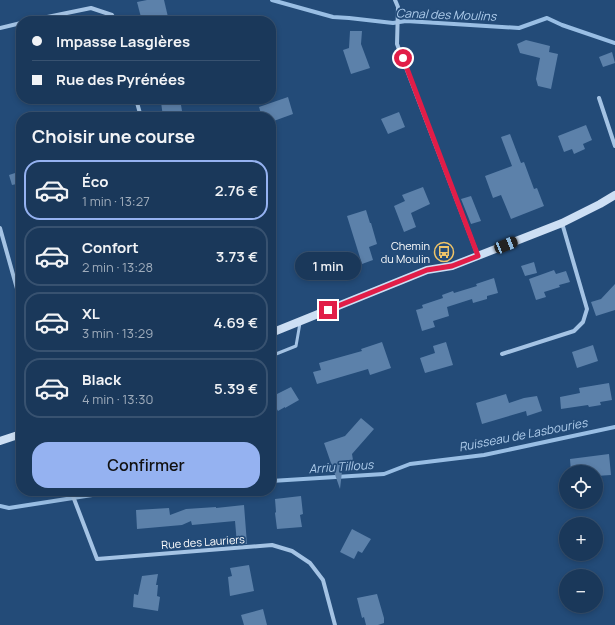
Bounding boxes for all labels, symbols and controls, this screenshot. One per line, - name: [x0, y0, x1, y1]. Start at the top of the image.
- water label: Canal des Moulins: [396, 4, 498, 25]
- text: Impasse Lasglères: [56, 31, 190, 52]
- route start: [394, 49, 412, 67]
- text: Rue des Pyrénées: [56, 69, 185, 90]
- text: Choisir une course: [32, 124, 195, 148]
- text: Éco: [82, 171, 108, 192]
- icon: car: [34, 172, 70, 208]
- text: 2.76 €: [215, 180, 258, 201]
- text: 1 min · 13:27: [82, 192, 150, 210]
- car: [493, 235, 519, 255]
- text: Confort: [82, 237, 139, 258]
- icon: car: [34, 238, 70, 274]
- place label: Chemin du Moulin: [381, 238, 430, 266]
- bus stop icon: Chemin du Moulin: [433, 241, 455, 263]
- text: 3.73 €: [216, 246, 258, 267]
- callout: 1 min: [295, 252, 361, 280]
- text: 1 min: [313, 257, 344, 275]
- text: 2 min · 13:28: [82, 258, 153, 276]
- route end: [319, 301, 337, 319]
- text: XL: [82, 303, 100, 324]
- icon: car: [34, 304, 70, 340]
- text: 4.69 €: [214, 312, 258, 333]
- text: 3 min · 13:29: [82, 324, 153, 342]
- text: Black: [82, 369, 121, 390]
- icon: car: [34, 370, 70, 406]
- text: 5.39 €: [214, 378, 258, 399]
- text: 4 min · 13:30: [82, 390, 153, 408]
- water label: Ruisseau de Lasbouries: [457, 413, 590, 455]
- button: Confirmer: [32, 442, 260, 488]
- water label: Arriu Tillous: [308, 456, 376, 477]
- map controls: [559, 465, 603, 613]
- button: locate: [559, 465, 603, 509]
- button: +: [559, 517, 603, 561]
- street label: Rue des Lauriers: [161, 531, 245, 552]
- button: −: [559, 569, 603, 613]

